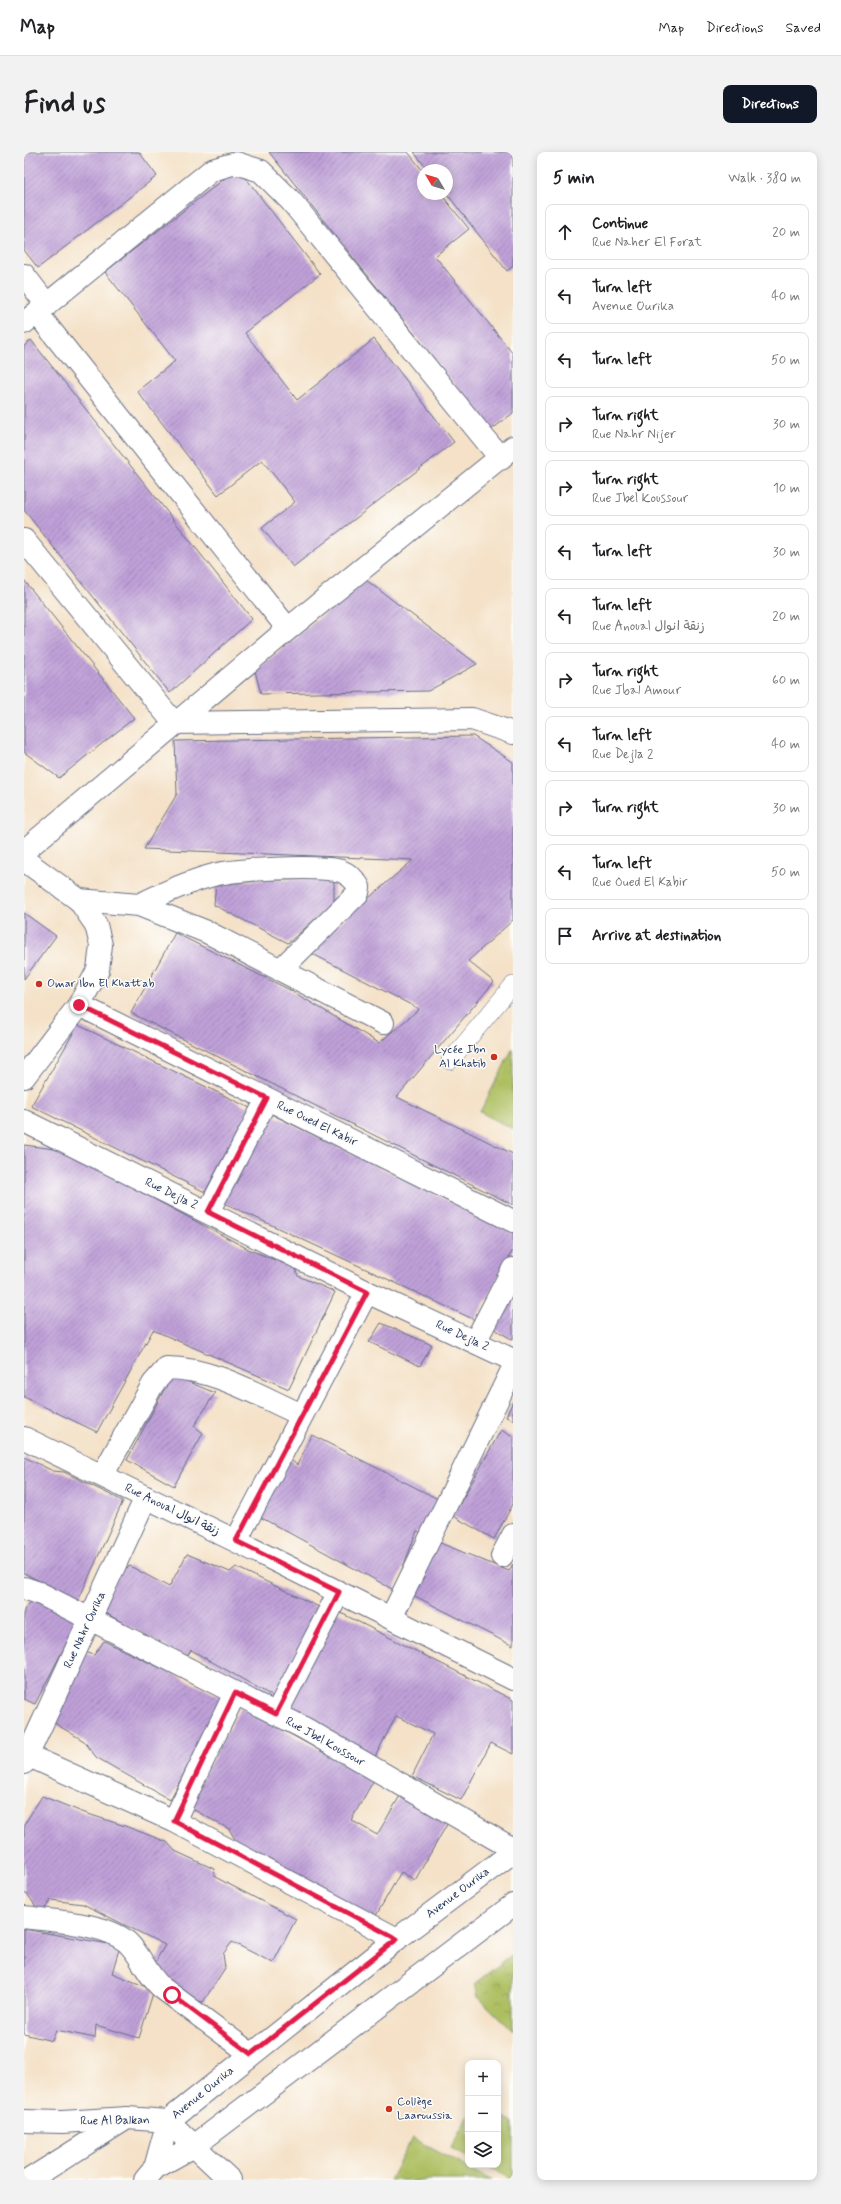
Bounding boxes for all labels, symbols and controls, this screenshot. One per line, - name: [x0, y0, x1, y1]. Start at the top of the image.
- text: Map: [20, 15, 55, 40]
- text: Map: [658, 19, 684, 37]
- text: Directions: [706, 19, 764, 37]
- text: Saved: [786, 19, 821, 37]
- button: Directions: [723, 85, 817, 123]
- text: Find us: [24, 86, 105, 123]
- north arrow: [417, 164, 453, 200]
- text: 5 min: [553, 167, 595, 189]
- text: Walk · 380 m: [728, 170, 801, 187]
- text: Continue: [592, 214, 648, 234]
- icon: ahead: [554, 221, 576, 243]
- text: 20 m: [772, 224, 800, 241]
- text: Rue Naher El Forat: [592, 234, 702, 251]
- text: Turn left: [592, 278, 652, 298]
- icon: left: [554, 285, 576, 307]
- text: 40 m: [771, 288, 800, 305]
- text: Avenue Ourika: [592, 298, 674, 315]
- icon: left: [554, 349, 576, 371]
- text: Turn left: [592, 350, 652, 370]
- text: 50 m: [771, 352, 800, 369]
- text: Turn right: [592, 406, 659, 426]
- icon: right: [554, 413, 576, 435]
- text: 30 m: [773, 416, 800, 433]
- text: Rue Nahr Nijer: [592, 426, 676, 443]
- text: Turn right: [592, 470, 659, 490]
- icon: right: [554, 477, 576, 499]
- text: 10 m: [773, 480, 800, 497]
- text: Rue Jbel Koussour: [592, 490, 688, 507]
- icon: left: [554, 541, 576, 563]
- text: Turn left: [592, 542, 652, 562]
- text: 30 m: [773, 544, 800, 561]
- text: Turn left: [592, 596, 652, 616]
- icon: left: [554, 605, 576, 627]
- text: 20 m: [772, 608, 800, 625]
- text: Rue Anoual زنقة انوال: [592, 618, 705, 635]
- text: Turn right: [592, 662, 659, 682]
- icon: right: [554, 669, 576, 691]
- text: 60 m: [772, 672, 800, 689]
- text: Rue Jbal Amour: [592, 682, 681, 699]
- text: Turn left: [592, 726, 652, 746]
- icon: left: [554, 733, 576, 755]
- text: 40 m: [771, 736, 800, 753]
- text: Rue Dejla 2: [592, 746, 654, 763]
- icon: right: [554, 797, 576, 819]
- text: Turn right: [592, 798, 659, 818]
- text: 30 m: [773, 800, 800, 817]
- text: Turn left: [592, 854, 652, 874]
- icon: left: [554, 861, 576, 883]
- text: 50 m: [771, 864, 800, 881]
- text: Rue Oued El Kabir: [592, 874, 687, 891]
- icon: arrive: [554, 925, 576, 947]
- text: Arrive at destination: [592, 926, 721, 946]
- place label: Omar Ibn El Khattab: [47, 976, 154, 992]
- marker: Omar Ibn El Khattab: [34, 979, 44, 989]
- route end: [70, 996, 88, 1014]
- place label: Lycée Ibn Al Khatib: [434, 1042, 486, 1072]
- marker: Lycée Ibn Al Khatib: [489, 1052, 499, 1062]
- street label: Rue Oued El Kabir: [274, 1097, 360, 1151]
- street label: Rue Dejla 2: [142, 1174, 200, 1214]
- street label: Rue Dejla 2: [433, 1317, 491, 1355]
- street label: Rue Anoual زنقة انوال: [122, 1480, 222, 1540]
- street label: Rue Nahr Ourika: [60, 1589, 110, 1671]
- street label: Rue Jbel Koussour: [282, 1713, 368, 1771]
- street label: Avenue Ourika: [423, 1864, 493, 1922]
- route start: [163, 1986, 181, 2004]
- map controls: [465, 2060, 501, 2168]
- button: +: [465, 2060, 501, 2096]
- street label: Avenue Ourika: [169, 2063, 238, 2123]
- place label: Collège Laaroussia: [397, 2094, 453, 2124]
- button: −: [465, 2096, 501, 2132]
- marker: Collège Laaroussia: [384, 2104, 394, 2114]
- street label: Rue Al Balkan: [80, 2112, 150, 2130]
- button: layers: [465, 2132, 501, 2168]

